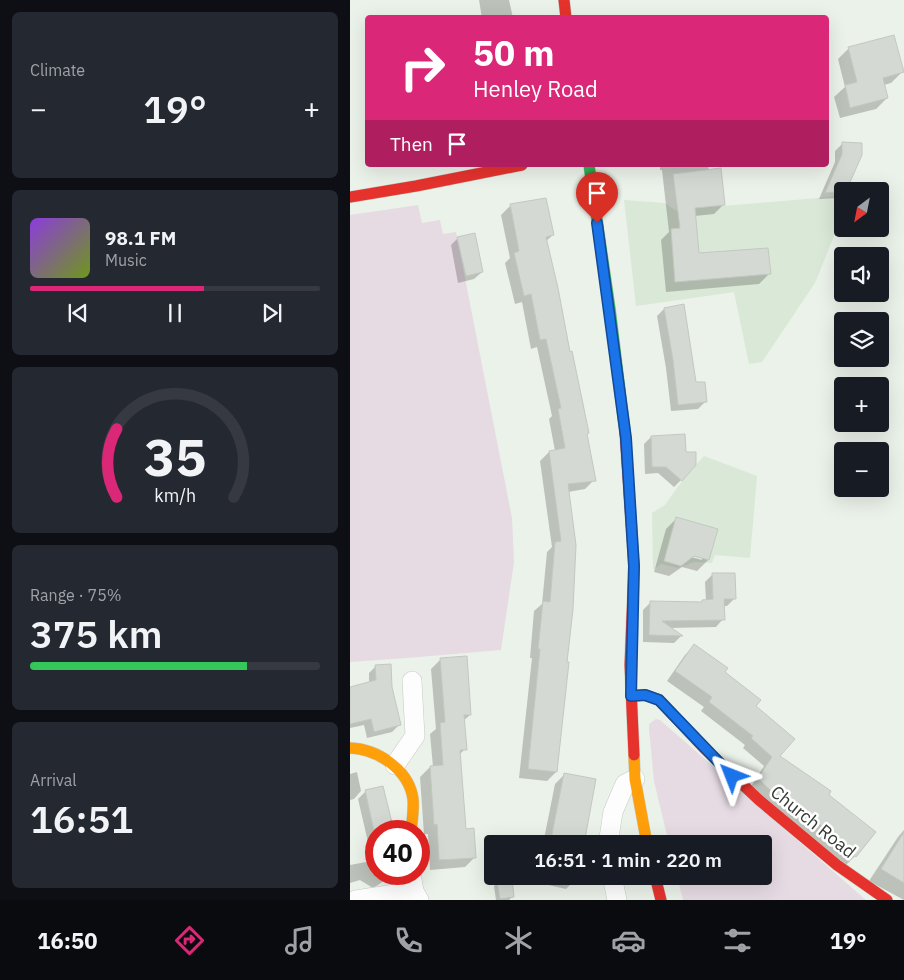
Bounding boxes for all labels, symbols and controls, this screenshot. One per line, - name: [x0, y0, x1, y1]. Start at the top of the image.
- text: 50 m: [473, 30, 555, 76]
- icon: right: [390, 35, 455, 100]
- text: Climate: [30, 60, 85, 80]
- text: Henley Road: [473, 74, 598, 103]
- text: 19°: [143, 84, 207, 133]
- text: −: [30, 90, 47, 127]
- text: +: [303, 90, 320, 127]
- icon: arrive: [443, 130, 471, 158]
- text: Then: [390, 132, 433, 156]
- pin: [576, 172, 618, 223]
- icon: arrive: [583, 179, 611, 207]
- north arrow: [834, 182, 889, 238]
- map controls: [834, 182, 889, 497]
- text: 98.1 FM: [105, 226, 176, 250]
- button: sound: [834, 247, 889, 302]
- text: Music: [105, 250, 147, 270]
- icon: previous: [64, 299, 92, 327]
- icon: pause: [161, 299, 189, 327]
- icon: next: [258, 299, 286, 327]
- button: layers: [834, 312, 889, 367]
- button: +: [834, 377, 889, 432]
- text: 35: [144, 423, 206, 490]
- button: −: [834, 442, 889, 497]
- text: km/h: [154, 484, 196, 507]
- text: Range · 75%: [30, 585, 122, 605]
- text: 375 km: [30, 609, 162, 658]
- position arrow: [705, 749, 757, 801]
- text: Arrival: [30, 770, 77, 790]
- street label: Church Road: [766, 780, 861, 863]
- text: 16:51: [30, 794, 133, 843]
- speed limit sign: 40: [365, 820, 430, 885]
- text: 16:51 · 1 min · 220 m: [534, 848, 722, 872]
- icon: directions: [172, 923, 207, 958]
- icon: music: [282, 923, 317, 958]
- icon: phone: [391, 923, 426, 958]
- icon: climate: [501, 923, 536, 958]
- icon: car: [611, 923, 646, 958]
- icon: filters: [720, 923, 755, 958]
- text: 16:50: [37, 926, 97, 955]
- text: 19°: [830, 926, 867, 955]

